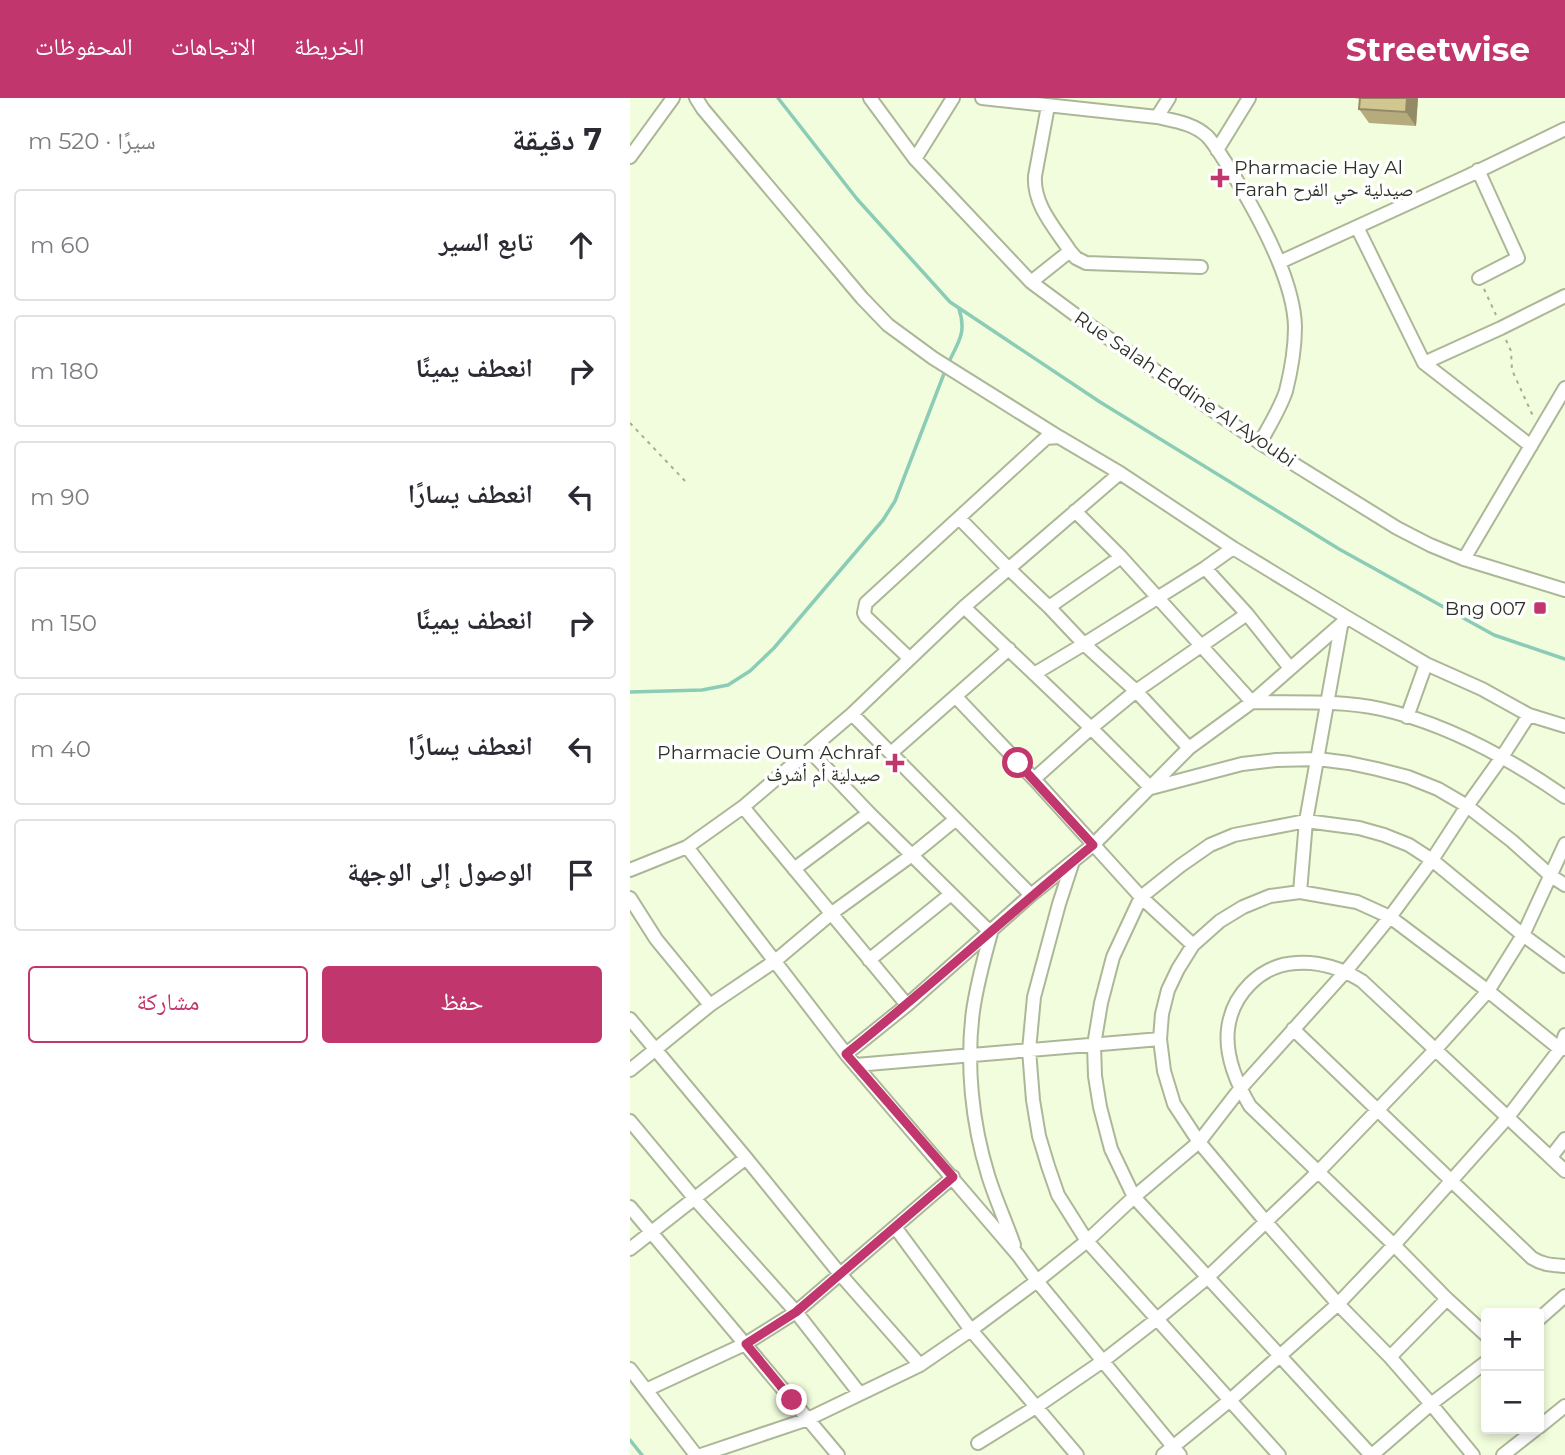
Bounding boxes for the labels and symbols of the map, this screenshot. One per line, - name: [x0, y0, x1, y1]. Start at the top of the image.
- place label: Pharmacie Hay Al Farah صيدلية حي الفرح: [1234, 156, 1414, 204]
- marker: Pharmacie Hay Al Farah صيدلية حي الفرح: [1212, 170, 1228, 186]
- street label: Rue Salah Eddine Al Ayoubi: [1070, 306, 1300, 472]
- place label: Bng 007: [1445, 597, 1526, 620]
- marker: Bng 007: [1532, 600, 1548, 616]
- place label: Pharmacie Oum Achraf صيدلية أم أشرف: [657, 741, 883, 788]
- route start: [1002, 747, 1033, 778]
- marker: Pharmacie Oum Achraf صيدلية أم أشرف: [887, 755, 903, 771]
- route end: [776, 1384, 807, 1415]

